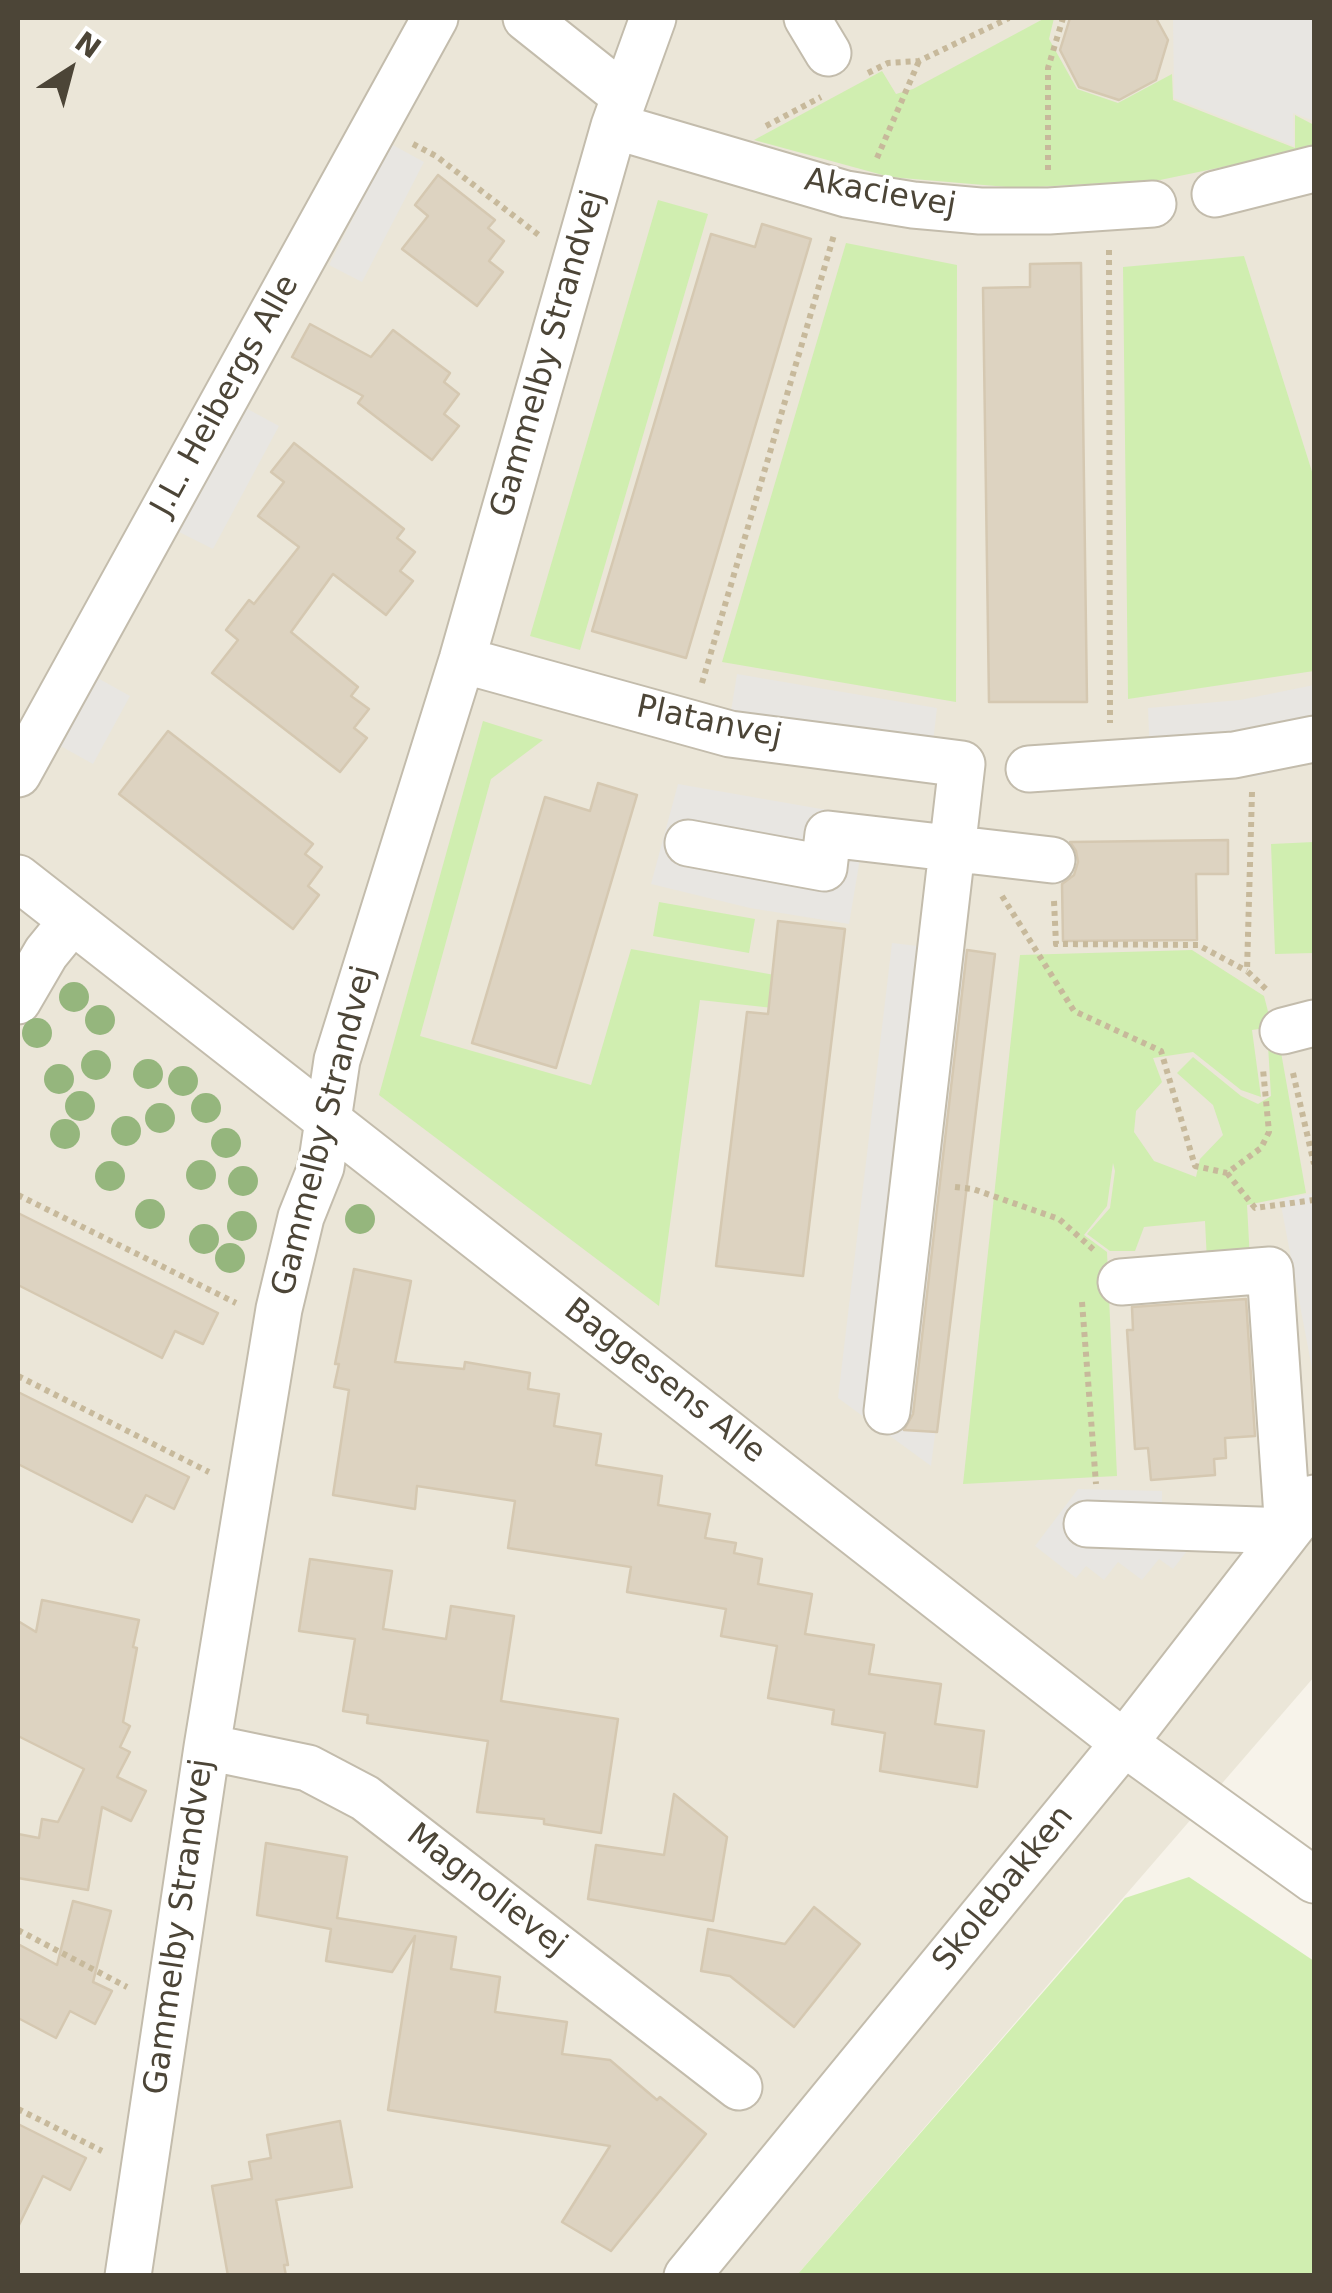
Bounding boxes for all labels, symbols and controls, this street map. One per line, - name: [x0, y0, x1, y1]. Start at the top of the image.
- north arrow: [20, 20, 120, 120]
- text: N: [69, 25, 107, 66]
- street label: Akacievej: [801, 162, 959, 226]
- street label: Gammelby Strandvej: [484, 186, 614, 522]
- street label: J.L. Heibergs Alle: [144, 269, 308, 523]
- street label: Platanvej: [633, 689, 785, 757]
- street label: Gammelby Strandvej: [265, 962, 385, 1300]
- street label: Baggesens Alle: [556, 1292, 772, 1472]
- street label: Gammelby Strandvej: [137, 1757, 223, 2097]
- street label: Skolebakken: [926, 1799, 1082, 1979]
- street label: Magnolievej: [398, 1817, 574, 1965]

